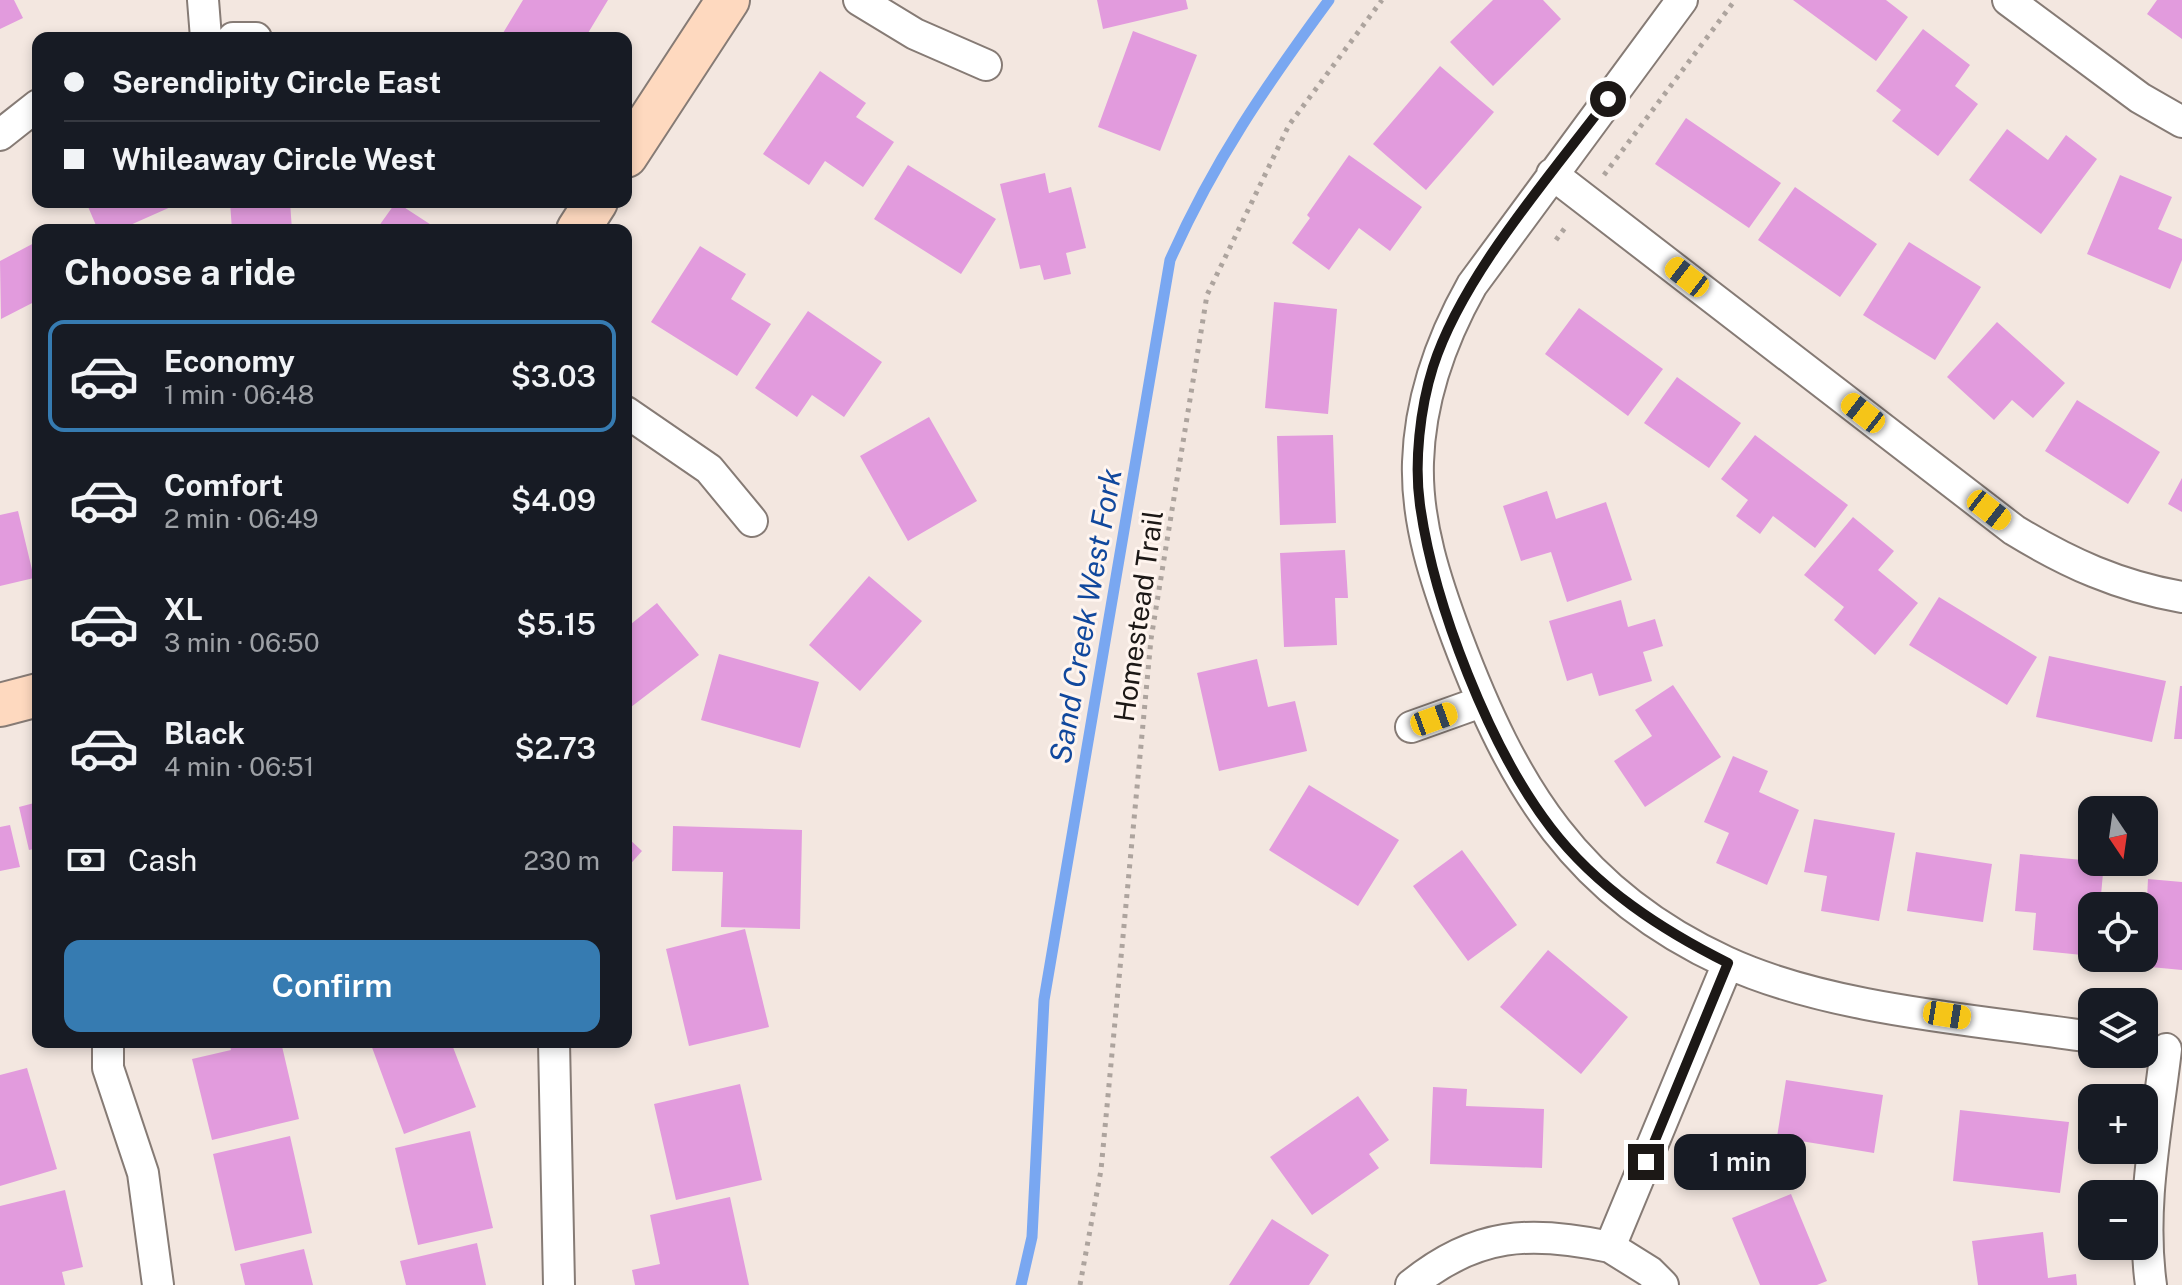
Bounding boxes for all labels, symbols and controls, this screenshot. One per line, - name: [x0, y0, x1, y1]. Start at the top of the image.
- text: Serendipity Circle East: [112, 64, 441, 100]
- route start: [1590, 81, 1626, 117]
- text: Whileaway Circle West: [112, 141, 436, 177]
- text: Choose a ride: [64, 251, 296, 293]
- car: [1661, 253, 1713, 301]
- icon: car: [68, 340, 140, 412]
- text: Economy: [164, 343, 295, 379]
- text: $3.03: [511, 358, 596, 394]
- text: 1 min · 06:48: [164, 379, 314, 410]
- car: [1837, 389, 1889, 437]
- icon: car: [68, 464, 140, 536]
- water label: Sand Creek West Fork: [1041, 465, 1129, 766]
- text: Comfort: [164, 467, 283, 503]
- text: $4.09: [511, 482, 596, 518]
- car: [1963, 486, 2015, 534]
- text: 2 min · 06:49: [164, 503, 319, 534]
- street label: Homestead Trail: [1107, 508, 1169, 724]
- icon: car: [68, 588, 140, 660]
- text: XL: [164, 591, 203, 627]
- text: $5.15: [516, 606, 596, 642]
- text: 3 min · 06:50: [164, 627, 320, 658]
- car: [1407, 700, 1461, 738]
- icon: car: [68, 712, 140, 784]
- text: Black: [164, 715, 245, 751]
- text: $2.73: [514, 730, 596, 766]
- text: 4 min · 06:51: [164, 751, 314, 782]
- north arrow: [2078, 796, 2158, 876]
- map controls: [2078, 796, 2158, 1260]
- icon: cash: [64, 838, 108, 882]
- text: Cash: [128, 842, 197, 878]
- text: 230 m: [524, 845, 600, 876]
- button: locate: [2078, 892, 2158, 972]
- button: Confirm: [64, 940, 600, 1032]
- button: layers: [2078, 988, 2158, 1068]
- car: [1921, 999, 1973, 1031]
- button: +: [2078, 1084, 2158, 1164]
- callout: 1 min: [1674, 1134, 1806, 1190]
- route end: [1628, 1144, 1664, 1180]
- text: 1 min: [1709, 1146, 1771, 1177]
- button: −: [2078, 1180, 2158, 1260]

